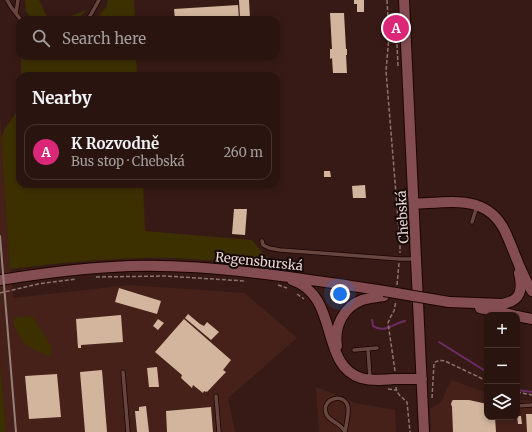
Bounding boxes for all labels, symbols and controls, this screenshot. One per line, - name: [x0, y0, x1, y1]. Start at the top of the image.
- pin: A: [383, 13, 409, 43]
- search box: [16, 16, 280, 60]
- icon: search: [30, 27, 52, 49]
- text: Search here: [62, 29, 146, 48]
- text: Nearby: [32, 87, 92, 109]
- text: K Rozvodně: [71, 134, 159, 153]
- text: A: [41, 144, 51, 161]
- text: 260 m: [223, 144, 263, 161]
- text: Bus stop · Chebská: [71, 153, 185, 170]
- street label: Chebská: [393, 190, 412, 244]
- street label: Regensburská: [214, 248, 304, 275]
- your location: [330, 284, 350, 304]
- map controls: [484, 312, 520, 420]
- button: +: [484, 312, 520, 348]
- button: −: [484, 348, 520, 384]
- button: layers: [484, 384, 520, 420]

